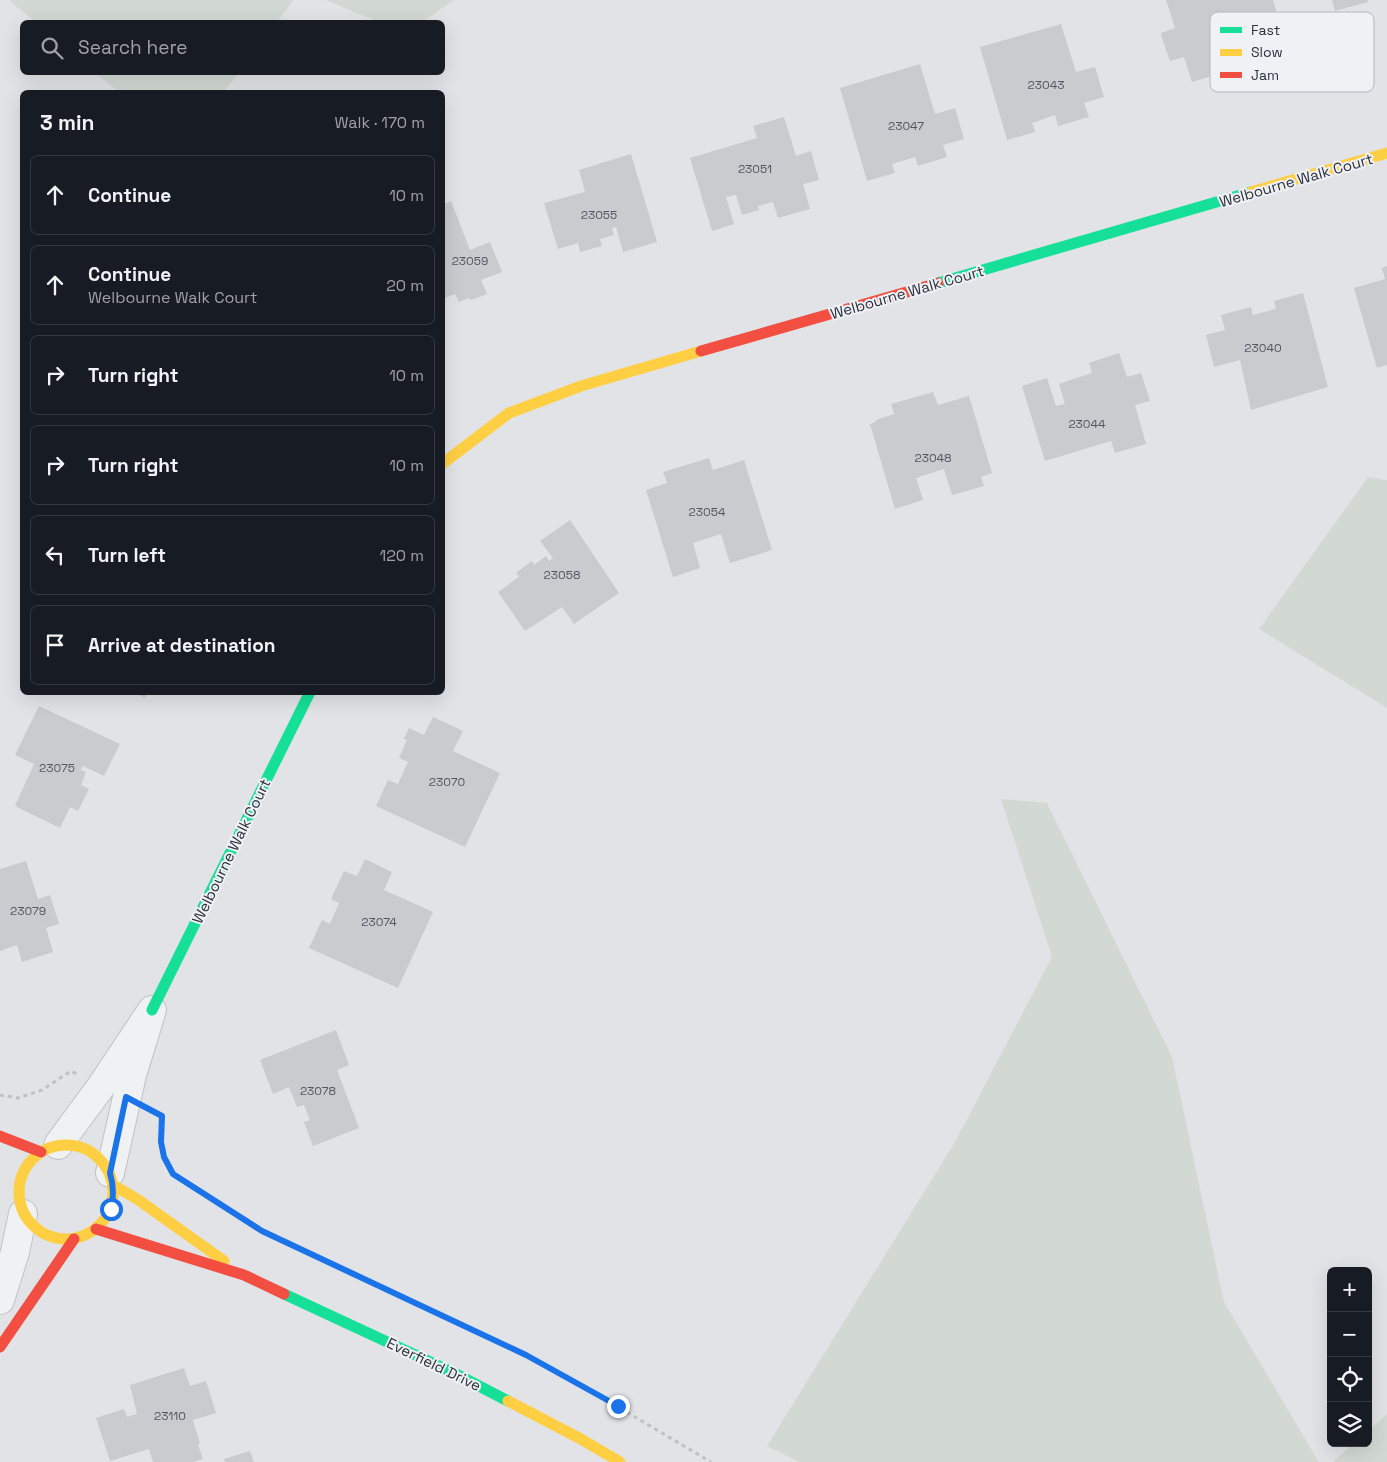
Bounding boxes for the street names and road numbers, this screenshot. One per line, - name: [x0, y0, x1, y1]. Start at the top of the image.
- street label: Welbourne Walk Court: [1217, 149, 1375, 211]
- street label: Welbourne Walk Court: [828, 261, 986, 323]
- street label: Welbourne Walk Court: [188, 775, 274, 927]
- street label: Everfield Drive: [384, 1333, 484, 1395]

